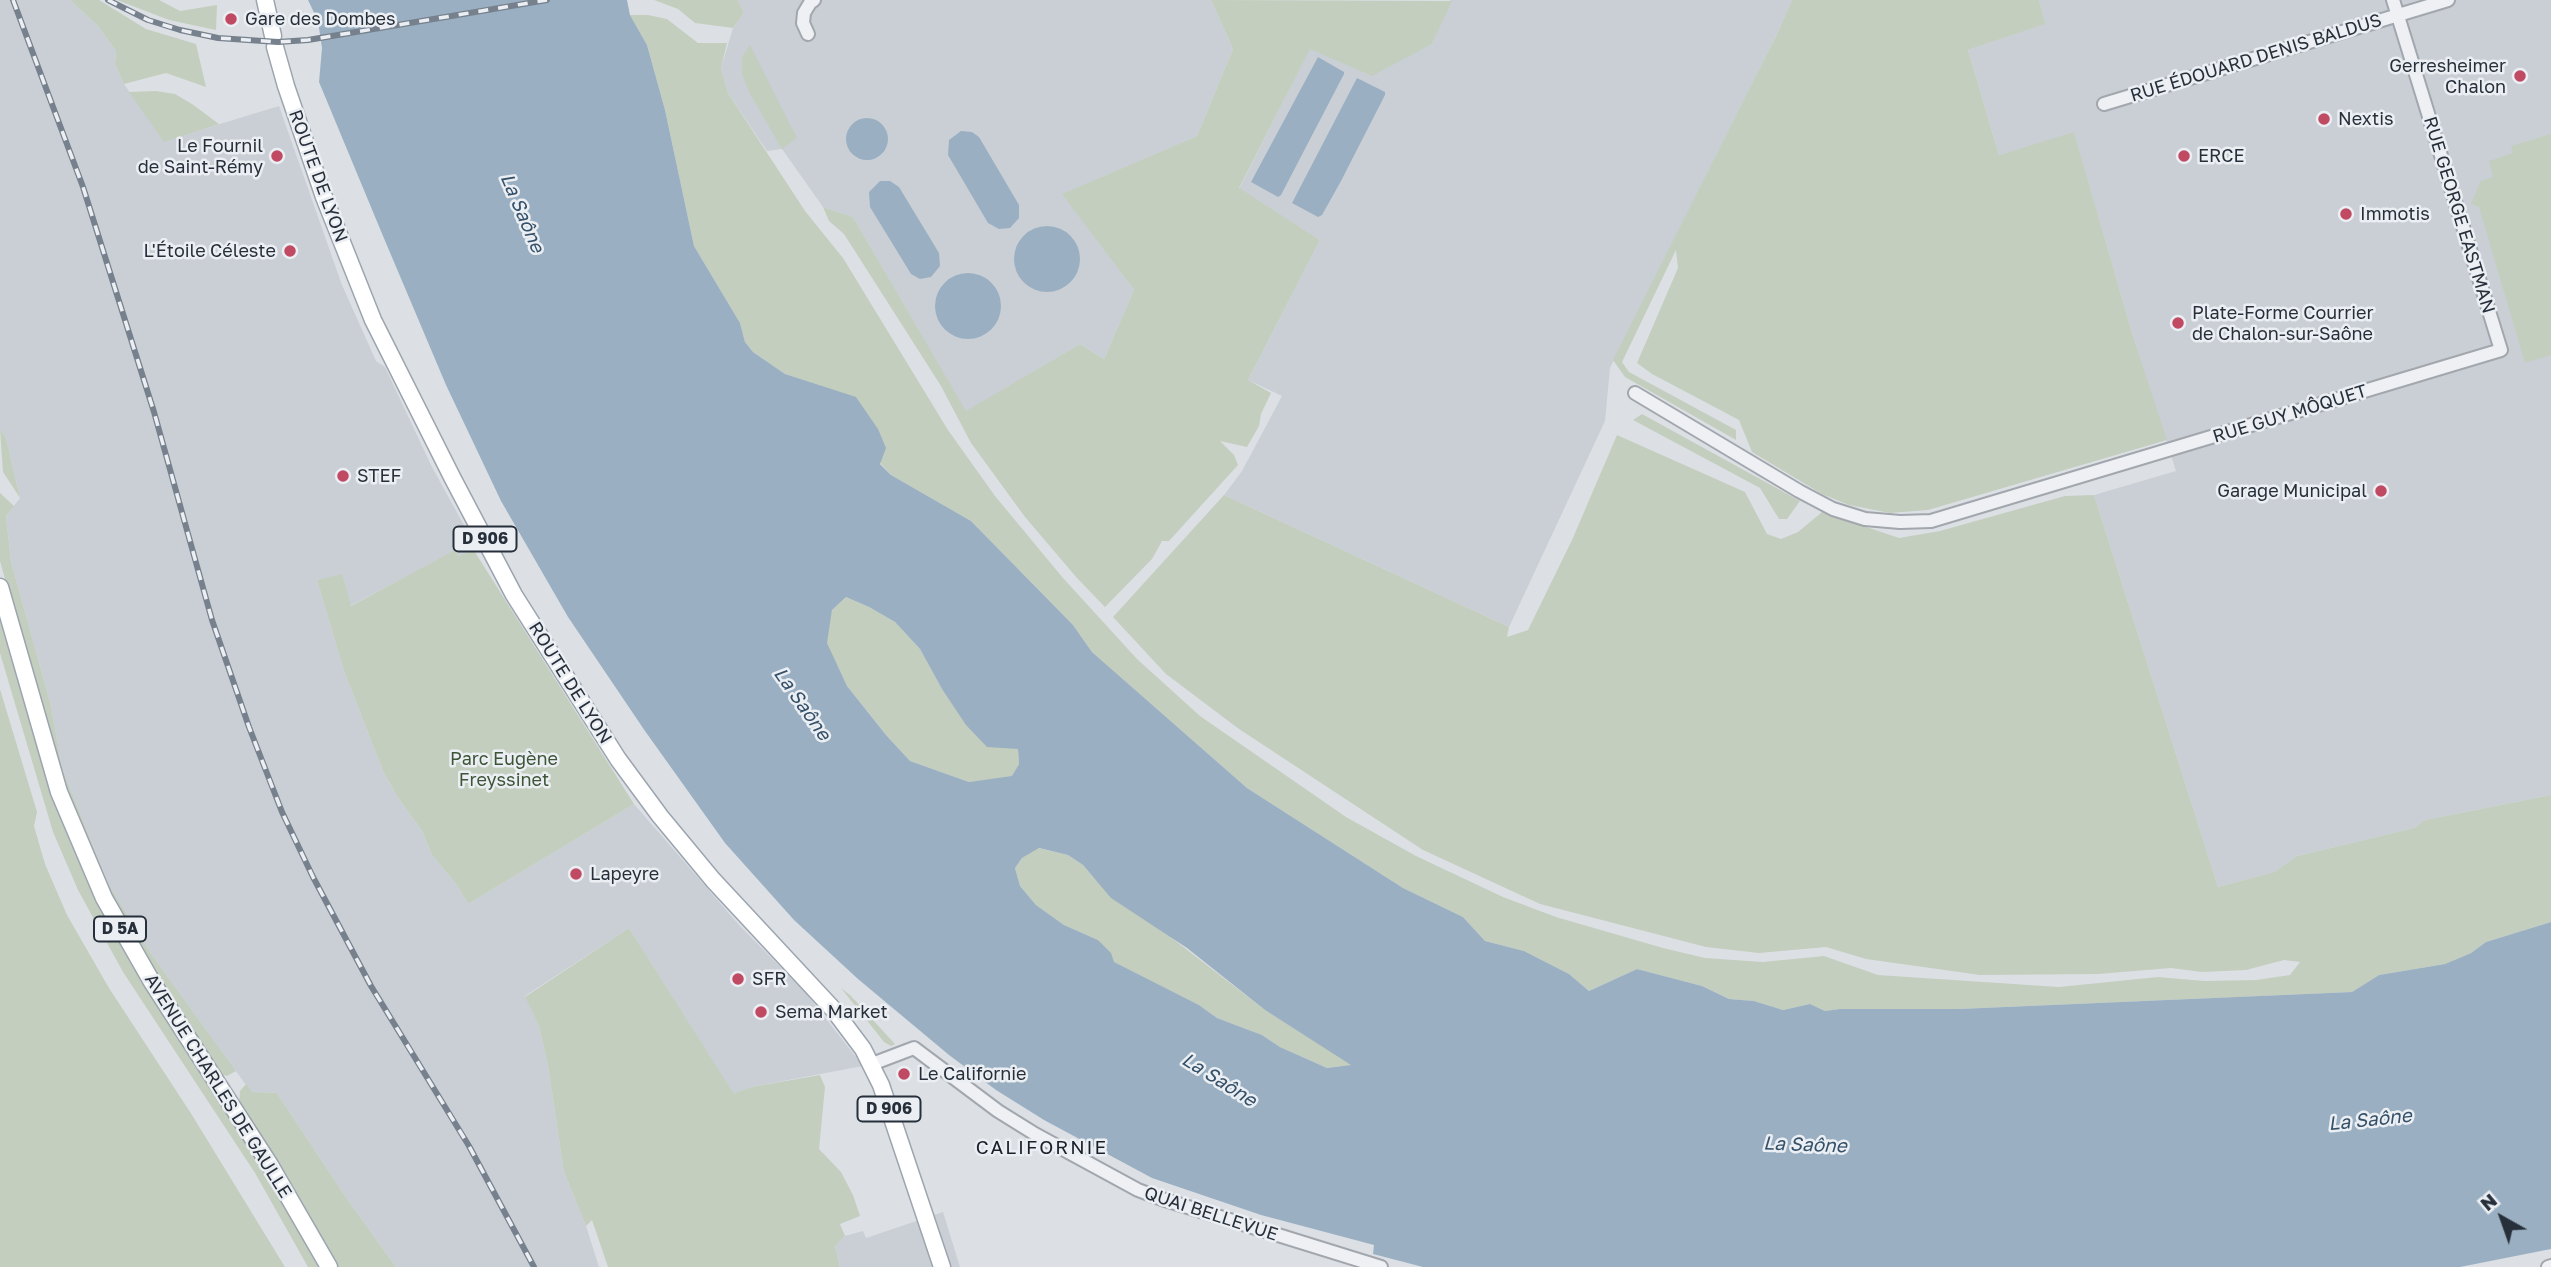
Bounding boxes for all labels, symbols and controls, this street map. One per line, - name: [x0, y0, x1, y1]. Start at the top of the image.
- place label: Gare des Dombes: [245, 8, 396, 30]
- street label: RUE ÉDOUARD DENIS BALDUS: [2128, 9, 2384, 107]
- marker: Gare des Dombes: [223, 11, 239, 27]
- place label: Gerresheimer Chalon: [2389, 55, 2506, 98]
- marker: Gerresheimer Chalon: [2512, 68, 2528, 84]
- street label: ROUTE DE LYON: [284, 107, 352, 245]
- place label: Nextis: [2338, 108, 2394, 130]
- marker: Nextis: [2316, 111, 2332, 127]
- street label: RUE GEORGE EASTMAN: [2419, 114, 2499, 316]
- place label: Le Fournil de Saint-Rémy: [138, 135, 263, 178]
- place label: ERCE: [2198, 145, 2244, 167]
- marker: Le Fournil de Saint-Rémy: [269, 148, 285, 164]
- marker: ERCE: [2176, 148, 2192, 164]
- water label: La Saône: [495, 170, 549, 256]
- place label: Immotis: [2360, 203, 2430, 225]
- marker: Immotis: [2338, 206, 2354, 222]
- place label: L'Étoile Céleste: [143, 240, 276, 262]
- marker: L'Étoile Céleste: [282, 243, 298, 259]
- place label: Plate-Forme Courrier de Chalon-sur-Saône: [2192, 302, 2373, 344]
- marker: Plate-Forme Courrier de Chalon-sur-Saône: [2170, 315, 2186, 331]
- street label: RUE GUY MÔQUET: [2210, 380, 2370, 448]
- place label: STEF: [357, 465, 401, 487]
- marker: STEF: [335, 468, 351, 484]
- place label: Garage Municipal: [2217, 480, 2367, 502]
- marker: Garage Municipal: [2373, 483, 2389, 499]
- road number: D 906: [454, 526, 516, 552]
- street label: ROUTE DE LYON: [524, 618, 616, 748]
- water label: La Saône: [769, 663, 835, 745]
- park label: Parc Eugène Freyssinet: [450, 748, 558, 790]
- place label: Lapeyre: [590, 863, 659, 885]
- marker: Lapeyre: [568, 866, 584, 882]
- road number: D 5A: [94, 917, 146, 942]
- place label: SFR: [752, 968, 786, 990]
- street label: AVENUE CHARLES DE GAULLE: [140, 970, 296, 1202]
- marker: SFR: [730, 971, 746, 987]
- place label: Sema Market: [775, 1001, 888, 1023]
- marker: Sema Market: [753, 1004, 769, 1020]
- water label: La Saône: [1178, 1048, 1260, 1112]
- place label: Le Californie: [918, 1063, 1027, 1085]
- marker: Le Californie: [896, 1066, 912, 1082]
- road number: D 906: [858, 1096, 920, 1121]
- water label: La Saône: [2327, 1104, 2413, 1136]
- water label: La Saône: [1763, 1132, 1847, 1158]
- district label: CALIFORNIE: [977, 1137, 1107, 1159]
- street label: QUAI BELLEVUE: [1142, 1182, 1280, 1246]
- north arrow: [2467, 1183, 2537, 1253]
- text: N: [2475, 1188, 2501, 1215]

